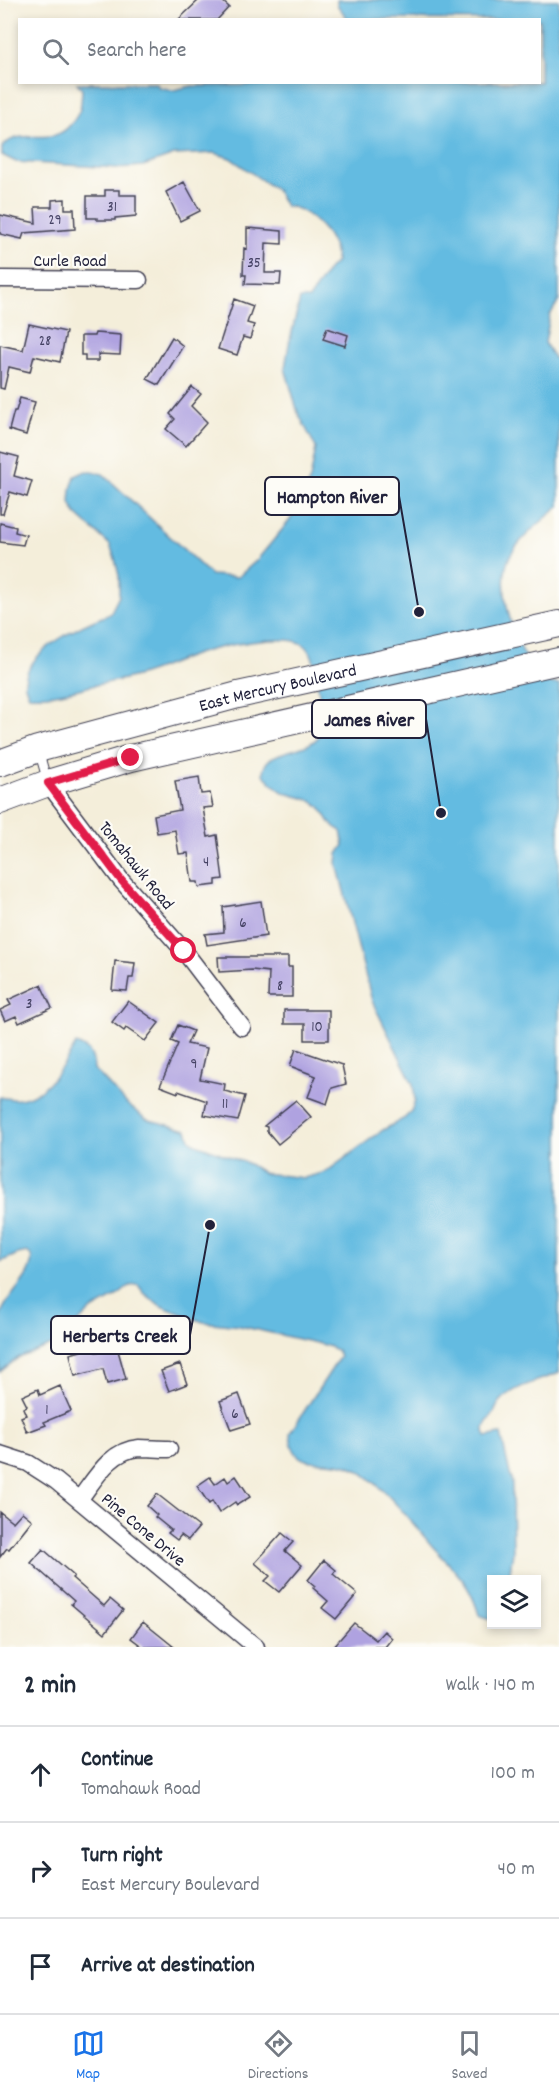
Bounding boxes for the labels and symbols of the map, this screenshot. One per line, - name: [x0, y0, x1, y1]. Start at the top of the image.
- house number: 31: [107, 197, 117, 219]
- house number: 29: [48, 210, 62, 232]
- street label: Curle Road: [33, 250, 107, 275]
- house number: 35: [247, 253, 261, 275]
- house number: 28: [39, 331, 51, 353]
- callout: Hampton River: [265, 477, 399, 515]
- text: Hampton River: [277, 485, 388, 513]
- street label: East Mercury Boulevard: [197, 659, 359, 720]
- callout: James River: [312, 700, 426, 738]
- text: James River: [324, 708, 415, 736]
- route end: [117, 744, 143, 770]
- street label: Tomahawk Road: [91, 817, 179, 916]
- house number: 4: [203, 852, 209, 874]
- house number: 6: [239, 913, 247, 935]
- route start: [170, 937, 196, 963]
- house number: 8: [277, 976, 283, 998]
- house number: 3: [26, 994, 32, 1016]
- house number: 10: [311, 1017, 323, 1039]
- house number: 9: [191, 1054, 197, 1076]
- house number: 11: [222, 1094, 228, 1116]
- callout: Herberts Creek: [51, 1316, 190, 1354]
- text: Herberts Creek: [63, 1324, 177, 1352]
- house number: 1: [45, 1400, 49, 1422]
- house number: 6: [231, 1404, 239, 1426]
- street label: Pine Cone Drive: [95, 1488, 190, 1574]

